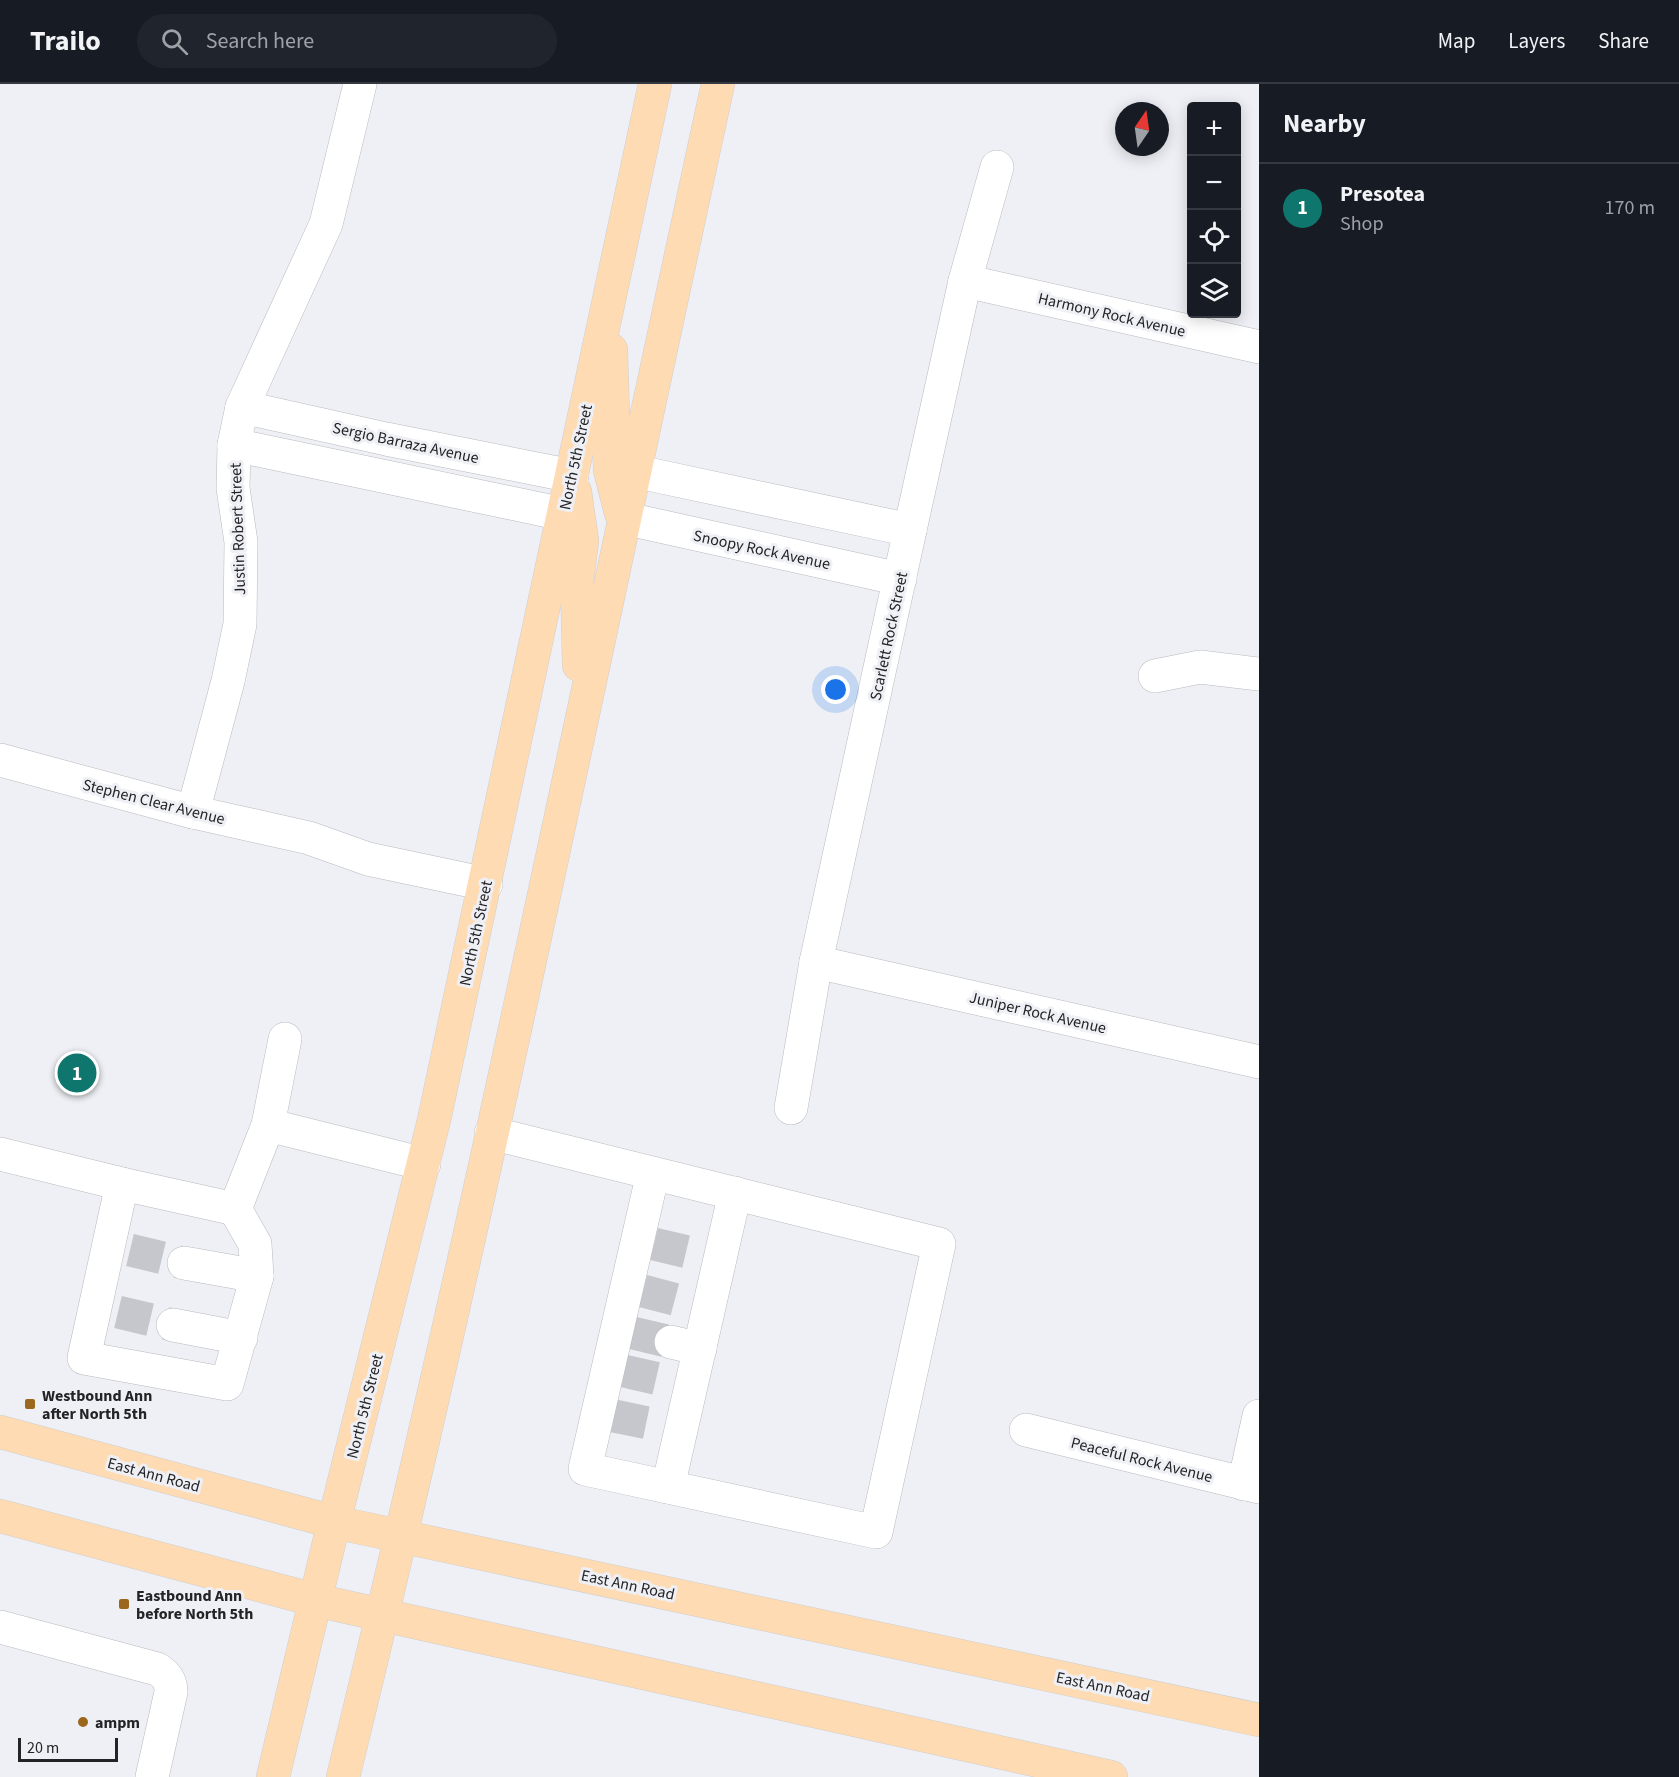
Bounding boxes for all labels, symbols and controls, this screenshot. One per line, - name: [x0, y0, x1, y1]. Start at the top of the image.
- search box: [137, 14, 557, 68]
- text: Trailo: [30, 21, 101, 61]
- icon: search: [158, 25, 191, 58]
- text: Search here: [206, 25, 314, 57]
- text: Map: [1438, 26, 1475, 56]
- text: Layers: [1508, 26, 1565, 56]
- text: Share: [1598, 26, 1649, 56]
- north arrow: [1115, 102, 1169, 156]
- map controls: [1187, 102, 1241, 318]
- button: +: [1187, 102, 1241, 156]
- text: Nearby: [1283, 105, 1366, 142]
- button: −: [1187, 156, 1241, 210]
- text: Presotea: [1340, 178, 1425, 210]
- text: 1: [1297, 194, 1308, 222]
- text: 170 m: [1605, 194, 1655, 222]
- button: locate: [1187, 210, 1241, 264]
- text: Shop: [1340, 210, 1384, 238]
- button: layers: [1187, 264, 1241, 318]
- street label: Harmony Rock Avenue: [1036, 287, 1188, 343]
- street label: North 5th Street: [554, 402, 598, 512]
- street label: Sergio Barraza Avenue: [331, 417, 481, 469]
- street label: Justin Robert Street: [225, 462, 251, 596]
- street label: Snoopy Rock Avenue: [691, 525, 832, 575]
- street label: Scarlett Rock Street: [865, 569, 913, 703]
- your location: [821, 675, 850, 704]
- street label: Stephen Clear Avenue: [80, 774, 227, 830]
- street label: North 5th Street: [454, 878, 498, 988]
- street label: Juniper Rock Avenue: [967, 987, 1109, 1039]
- pin: 1: [58, 1050, 97, 1096]
- street label: North 5th Street: [341, 1351, 389, 1461]
- place label: Westbound Ann after North 5th: [42, 1385, 152, 1425]
- marker: Westbound Ann after North 5th: [23, 1397, 37, 1411]
- street label: Peaceful Rock Avenue: [1069, 1432, 1215, 1488]
- street label: East Ann Road: [105, 1452, 203, 1498]
- street label: East Ann Road: [579, 1564, 677, 1606]
- place label: Eastbound Ann before North 5th: [136, 1585, 253, 1625]
- marker: Eastbound Ann before North 5th: [117, 1597, 131, 1611]
- street label: East Ann Road: [1054, 1666, 1152, 1708]
- place label: ampm: [95, 1712, 140, 1734]
- marker: ampm: [76, 1715, 90, 1729]
- scale bar: [18, 1735, 118, 1762]
- text: 20 m: [27, 1737, 59, 1759]

